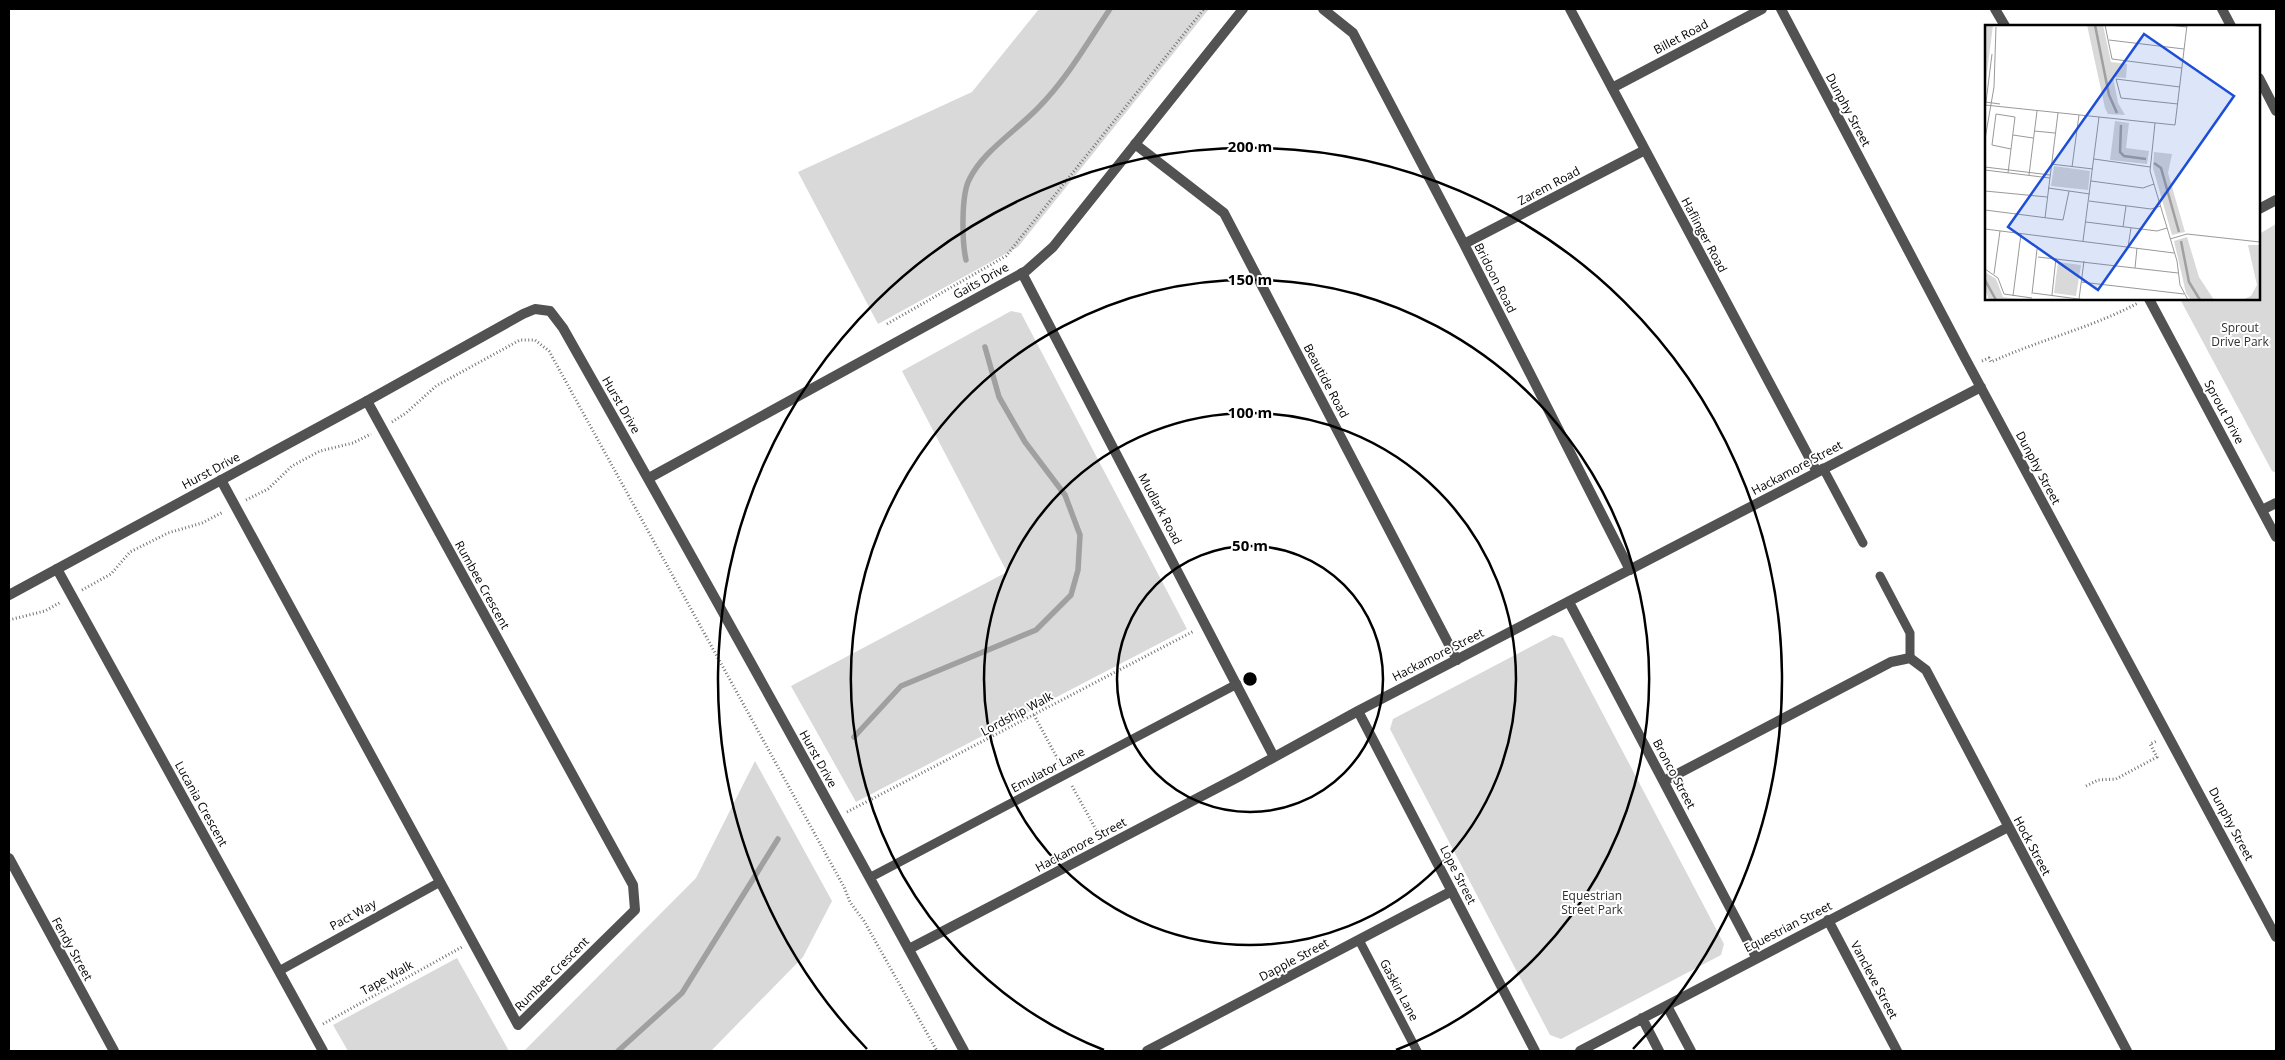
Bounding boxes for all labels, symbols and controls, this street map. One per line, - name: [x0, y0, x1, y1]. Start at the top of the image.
- street label: Billet Road: [1650, 15, 1711, 58]
- inset map: [1985, 25, 2260, 300]
- street label: Dunphy Street: [1822, 70, 1875, 149]
- text: 200 m: [1228, 136, 1272, 156]
- street label: Zarem Road: [1515, 162, 1583, 209]
- street label: Haflinger Road: [1677, 194, 1731, 275]
- street label: Bridoon Road: [1470, 240, 1520, 316]
- street label: Gaits Drive: [950, 258, 1012, 303]
- text: 150 m: [1228, 269, 1272, 289]
- park label: Sprout Drive Park: [2211, 319, 2269, 350]
- street label: Beautide Road: [1300, 341, 1353, 421]
- street label: Hurst Drive: [598, 373, 645, 437]
- street label: Sprout Drive: [2200, 377, 2249, 447]
- text: 100 m: [1228, 402, 1272, 422]
- street label: Dunphy Street: [2012, 428, 2065, 507]
- street label: Hackamore Street: [1748, 436, 1845, 499]
- street label: Hurst Drive: [179, 448, 243, 493]
- street label: Mudlark Road: [1135, 470, 1186, 547]
- text: 50 m: [1232, 535, 1268, 555]
- street label: Rumbee Crescent: [451, 537, 514, 632]
- street label: Hackamore Street: [1389, 624, 1487, 685]
- centre of rings: [1241, 670, 1259, 688]
- street label: Lordship Walk: [978, 687, 1056, 740]
- street label: Hurst Drive: [796, 727, 841, 791]
- street label: Bronco Street: [1649, 736, 1700, 812]
- street label: Emulator Lane: [1008, 743, 1088, 796]
- street label: Lucania Crescent: [171, 758, 232, 850]
- street label: Dunphy Street: [2205, 784, 2258, 863]
- street label: Hackamore Street: [1032, 813, 1129, 876]
- street label: Hock Street: [2010, 813, 2055, 878]
- street label: Lope Street: [1436, 842, 1481, 907]
- park label: Equestrian Street Park: [1561, 887, 1624, 918]
- street label: Pact Way: [326, 894, 380, 934]
- street label: Equestrian Street: [1741, 897, 1835, 956]
- street label: Fendy Street: [48, 914, 97, 984]
- street label: Rumbee Crescent: [511, 933, 593, 1015]
- street label: Dapple Street: [1256, 934, 1332, 985]
- street label: Vancleve Street: [1847, 938, 1902, 1022]
- street label: Tape Walk: [357, 956, 417, 999]
- street label: Gaskin Lane: [1376, 956, 1423, 1024]

